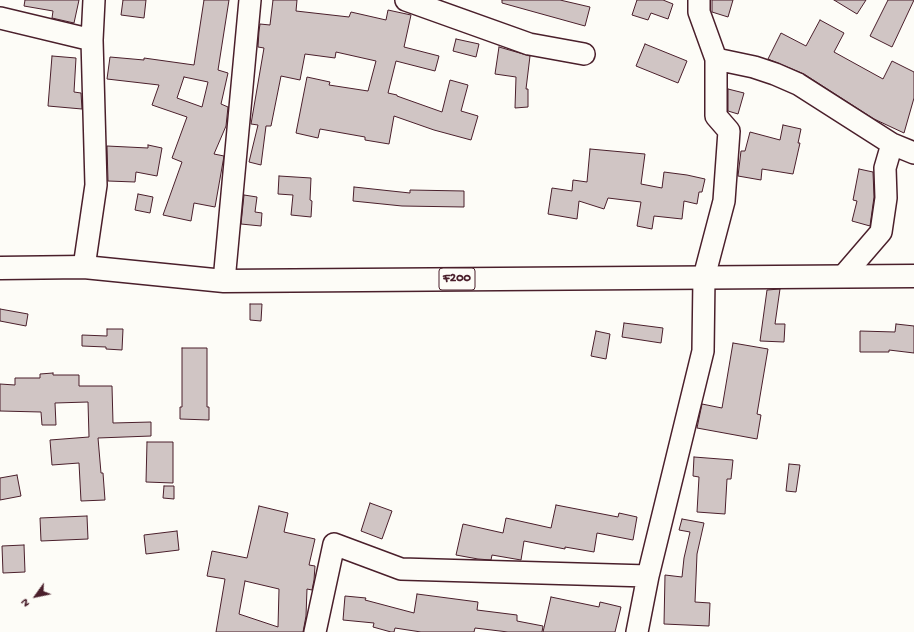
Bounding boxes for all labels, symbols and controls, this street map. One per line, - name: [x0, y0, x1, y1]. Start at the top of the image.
- road number: F200: [439, 268, 475, 290]
- north arrow: [16, 576, 56, 616]
- text: N: [19, 596, 33, 609]

